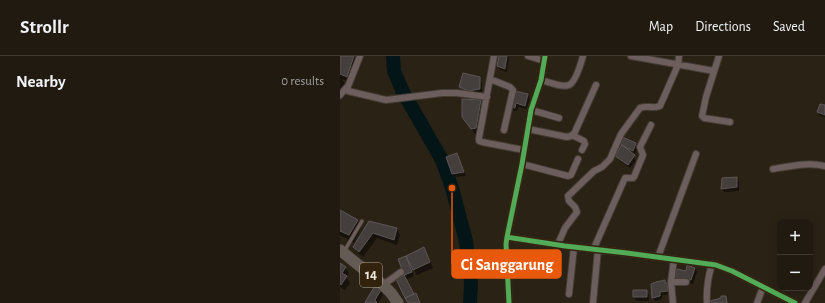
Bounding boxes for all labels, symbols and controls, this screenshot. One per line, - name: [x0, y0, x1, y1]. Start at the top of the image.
- text: Strollr: [20, 18, 69, 37]
- text: Map: [649, 20, 673, 34]
- text: Directions: [695, 20, 751, 34]
- text: Saved: [773, 20, 805, 34]
- text: Nearby: [16, 73, 66, 90]
- text: 0 results: [281, 75, 324, 88]
- map controls: [777, 219, 813, 291]
- button: +: [777, 219, 813, 255]
- callout: Ci Sanggarung: [452, 250, 561, 278]
- button: −: [777, 255, 813, 291]
- text: Ci Sanggarung: [461, 257, 554, 273]
- road number: 14: [360, 263, 382, 287]

